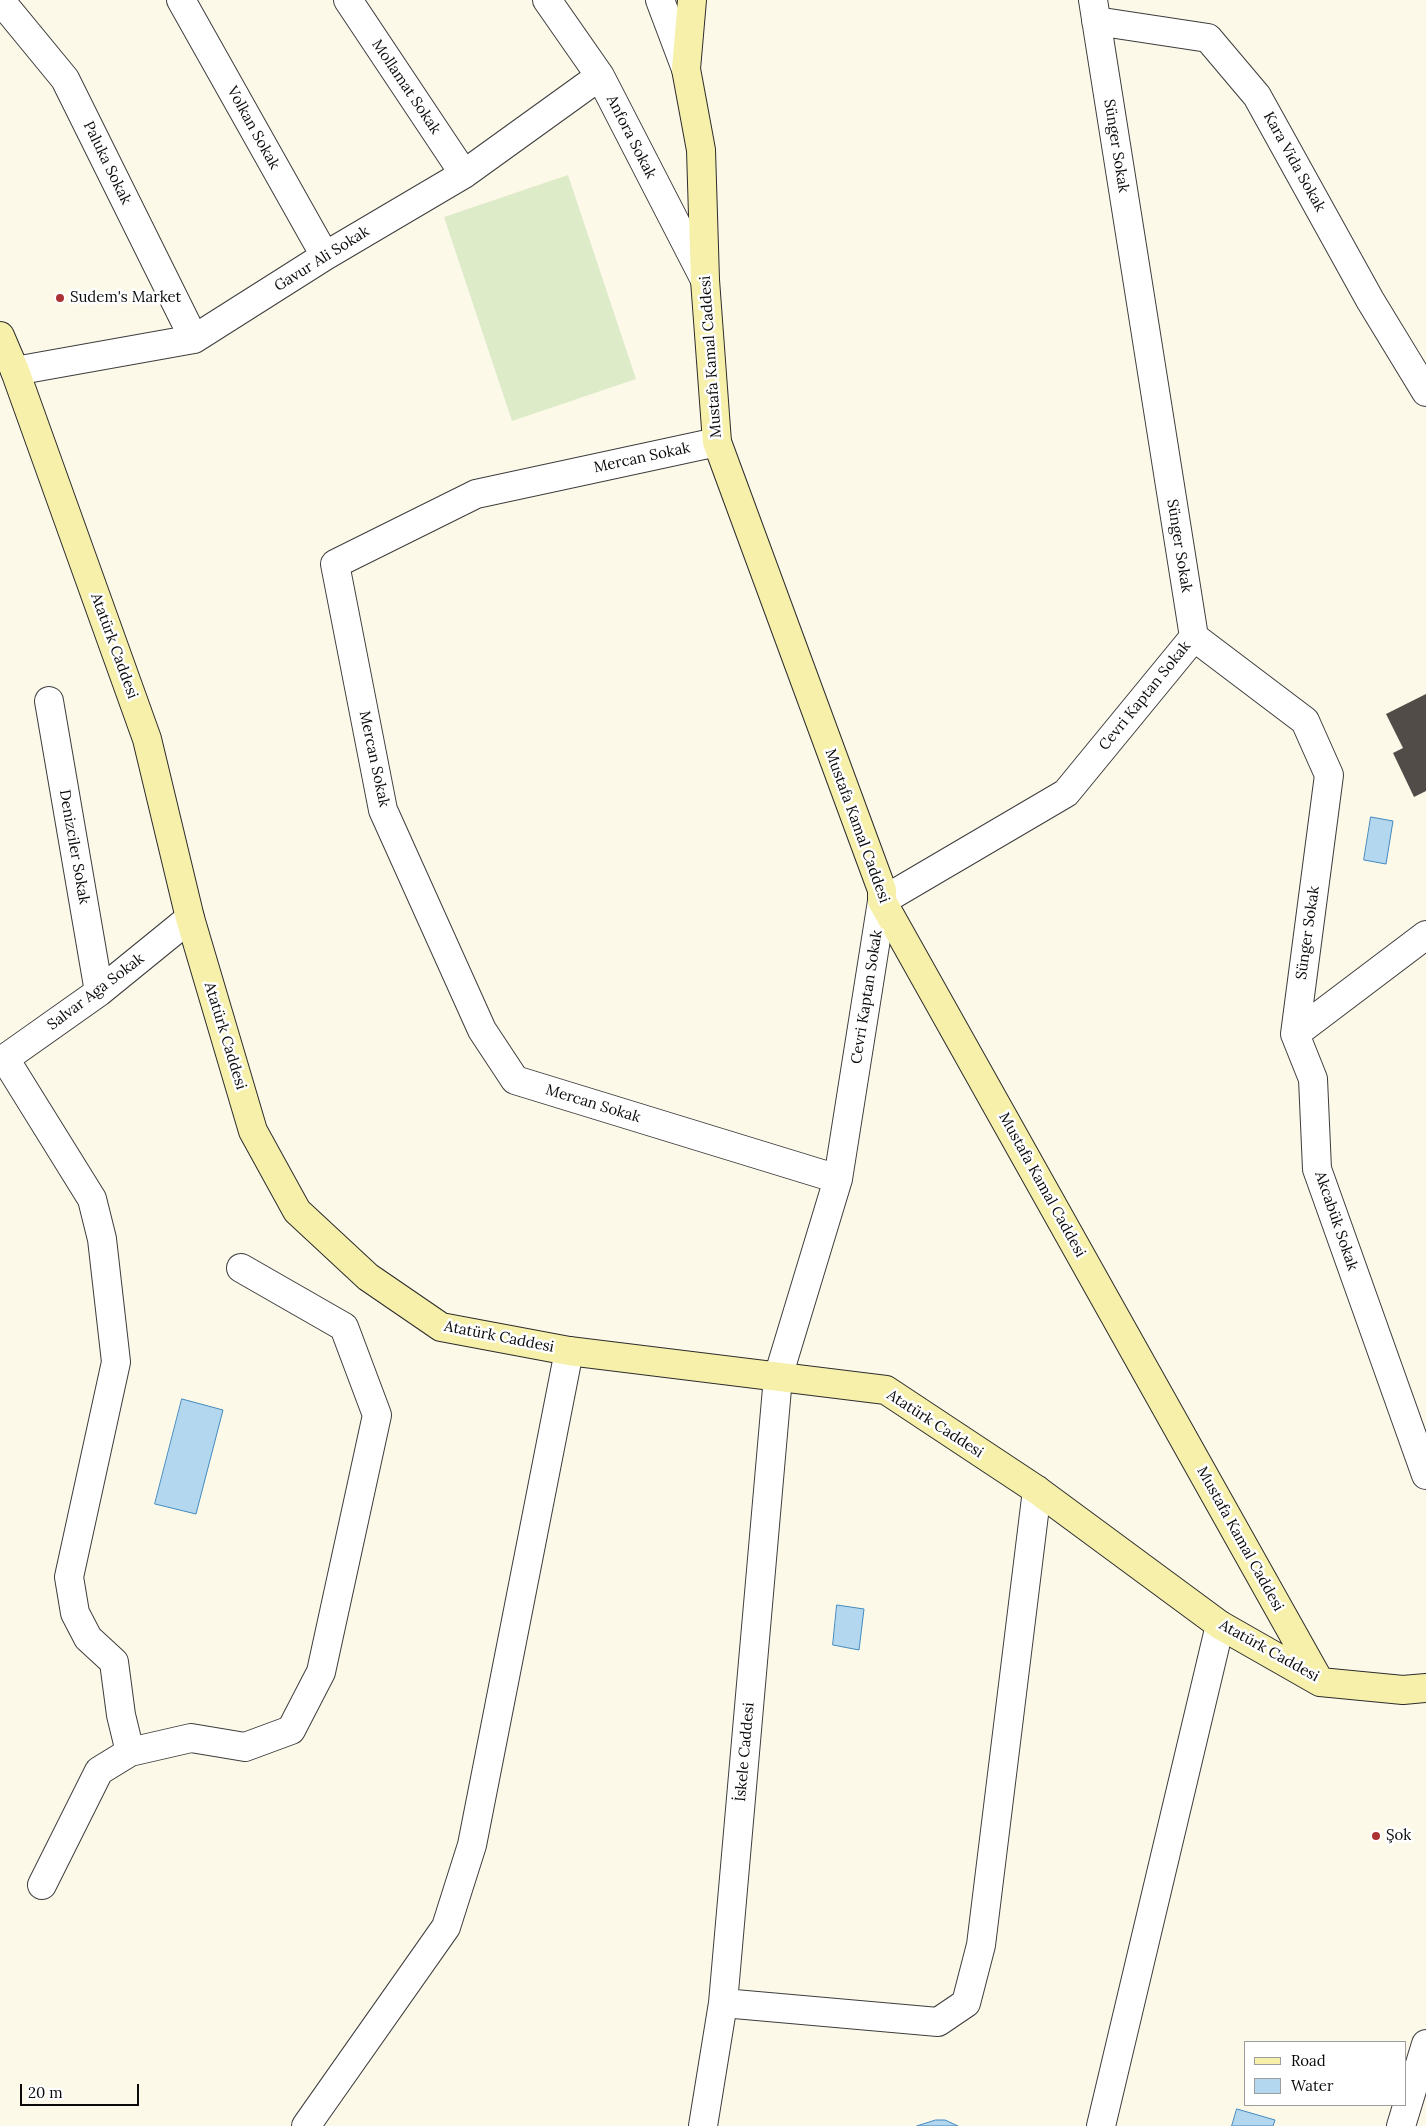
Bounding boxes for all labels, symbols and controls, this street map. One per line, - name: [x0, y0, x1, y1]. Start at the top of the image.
- street label: Mollamat Sokak: [368, 36, 444, 138]
- street label: Volkan Sokak: [223, 83, 283, 173]
- street label: Anfora Sokak: [602, 92, 660, 182]
- street label: Sünger Sokak: [1100, 98, 1132, 194]
- street label: Kara Vida Sokak: [1259, 109, 1329, 215]
- street label: Paluka Sokak: [79, 118, 135, 208]
- street label: Gavur Ali Sokak: [271, 223, 373, 295]
- street label: Mustafa Kamal Caddesi: [696, 275, 726, 439]
- place label: Sudem's Market: [70, 289, 181, 307]
- marker: Sudem's Market: [54, 292, 66, 304]
- street label: Mercan Sokak: [592, 439, 692, 477]
- street label: Sünger Sokak: [1163, 498, 1195, 594]
- street label: Atatürk Caddesi: [86, 591, 142, 701]
- street label: Cevri Kaptan Sokak: [1095, 638, 1195, 754]
- street label: Mercan Sokak: [355, 709, 393, 809]
- street label: Mustafa Kamal Caddesi: [821, 747, 893, 905]
- street label: Denizciler Sokak: [55, 788, 93, 906]
- street label: Sünger Sokak: [1293, 885, 1323, 981]
- street label: Cevri Kaptan Sokak: [848, 929, 886, 1065]
- street label: Salvar Aga Sokak: [44, 950, 148, 1034]
- street label: Atatürk Caddesi: [200, 980, 250, 1092]
- street label: Mercan Sokak: [543, 1081, 643, 1127]
- street label: Mustafa Kamal Caddesi: [995, 1110, 1089, 1260]
- street label: Akcabük Sokak: [1311, 1169, 1361, 1273]
- street label: Atatürk Caddesi: [443, 1318, 555, 1356]
- street label: Atatürk Caddesi: [883, 1386, 987, 1462]
- street label: Mustafa Kamal Caddesi: [1193, 1464, 1287, 1614]
- street label: Atatürk Caddesi: [1216, 1616, 1322, 1686]
- street label: İskele Caddesi: [732, 1702, 758, 1802]
- place label: Şok: [1386, 1827, 1411, 1845]
- marker: Şok: [1370, 1830, 1382, 1842]
- legend: [1244, 2041, 1406, 2106]
- text: Road: [1291, 2051, 1326, 2070]
- scale bar: [22, 2074, 141, 2106]
- text: Water: [1291, 2076, 1333, 2095]
- text: 20 m: [28, 2083, 63, 2102]

